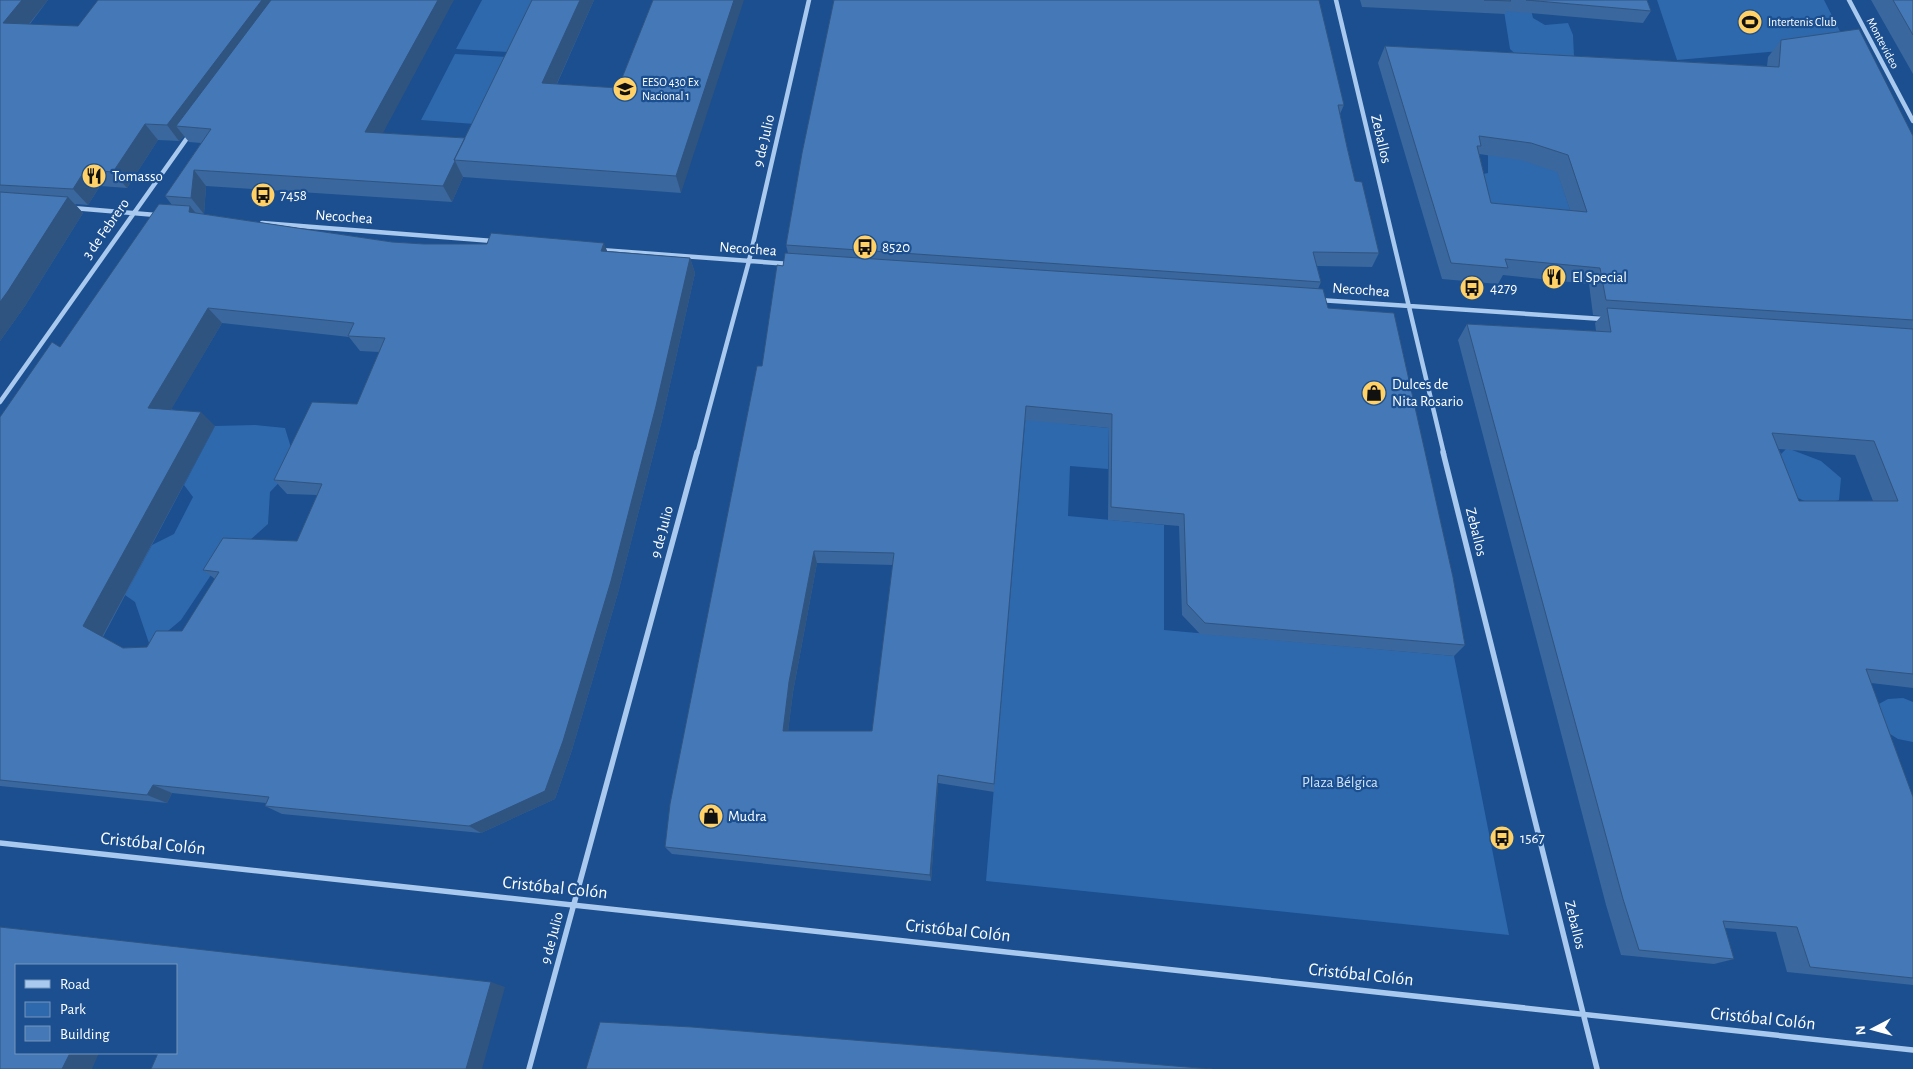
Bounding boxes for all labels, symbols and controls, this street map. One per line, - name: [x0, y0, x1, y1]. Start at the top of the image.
- sports icon: Intertenis Club: [1737, 9, 1763, 35]
- street label: Montevideo: [1865, 15, 1901, 71]
- place label: Intertenis Club: [1768, 16, 1837, 28]
- school or university icon: EESO 430 Ex Nacional 1: [612, 76, 638, 102]
- place label: EESO 430 Ex Nacional 1: [642, 76, 699, 102]
- street label: 9 de Julio: [751, 113, 777, 169]
- street label: Zeballos: [1368, 113, 1394, 165]
- restaurant icon: Tomasso: [81, 163, 107, 189]
- place label: Tomasso: [112, 169, 163, 184]
- bus stop icon: 7458: [250, 182, 276, 208]
- place label: 7458: [280, 188, 307, 203]
- street label: 3 de Febrero: [80, 196, 132, 262]
- street label: Necochea: [315, 208, 373, 226]
- bus stop icon: 8520: [852, 234, 878, 260]
- street label: Necochea: [719, 240, 777, 258]
- place label: 8520: [882, 240, 910, 255]
- restaurant icon: El Special: [1541, 264, 1567, 290]
- place label: El Special: [1572, 270, 1627, 285]
- bus stop icon: 4279: [1459, 275, 1485, 301]
- street label: Necochea: [1332, 281, 1390, 299]
- place label: 4279: [1490, 281, 1517, 296]
- place label: Dulces de Nita Rosario: [1392, 377, 1463, 409]
- shop icon: Dulces de Nita Rosario: [1361, 380, 1387, 406]
- street label: 9 de Julio: [648, 504, 676, 560]
- street label: Zeballos: [1463, 506, 1489, 558]
- park label: Plaza Bélgica: [1302, 775, 1378, 790]
- shop icon: Mudra: [698, 803, 724, 829]
- place label: Mudra: [728, 809, 767, 824]
- bus stop icon: 1567: [1489, 825, 1515, 851]
- street label: Cristóbal Colón: [100, 830, 206, 858]
- place label: 1567: [1520, 831, 1545, 846]
- street label: Cristóbal Colón: [502, 874, 608, 902]
- street label: Zeballos: [1562, 899, 1588, 951]
- street label: 9 de Julio: [538, 910, 566, 966]
- street label: Cristóbal Colón: [905, 917, 1011, 945]
- street label: Cristóbal Colón: [1308, 961, 1414, 989]
- legend: [15, 964, 178, 1054]
- text: Road: [60, 977, 90, 992]
- text: Park: [60, 1002, 86, 1017]
- north arrow: [1848, 1004, 1898, 1054]
- street label: Cristóbal Colón: [1710, 1005, 1816, 1033]
- text: N: [1854, 1025, 1869, 1036]
- text: Building: [60, 1027, 110, 1042]

